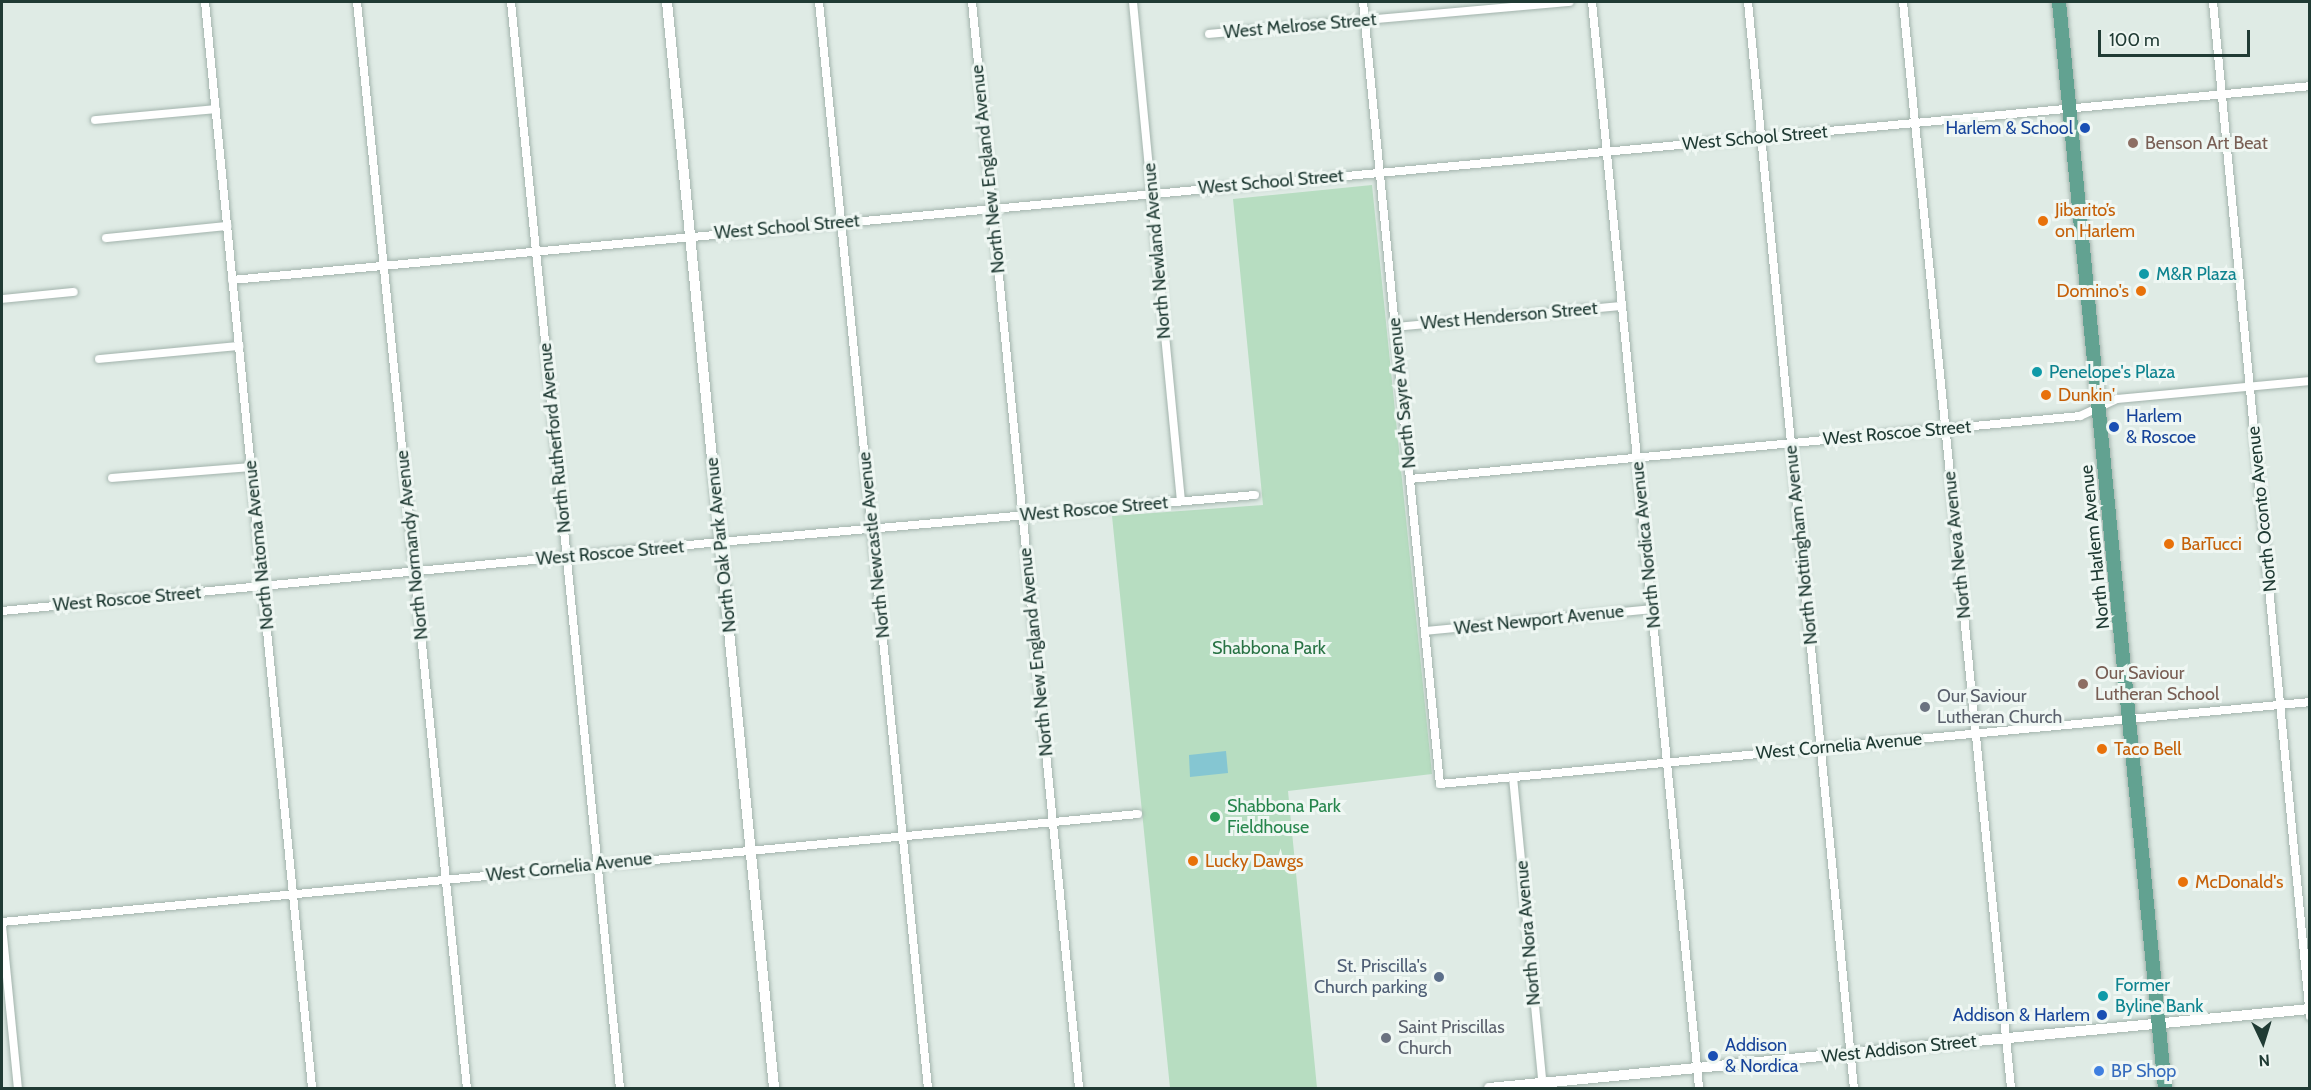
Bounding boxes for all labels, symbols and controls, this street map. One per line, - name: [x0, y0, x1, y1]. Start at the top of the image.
- street label: West Melrose Street: [1223, 9, 1377, 43]
- scale bar: [2101, 18, 2252, 56]
- text: 100 m: [2109, 29, 2160, 51]
- street label: North New England Avenue: [966, 64, 1010, 274]
- place label: Harlem & School: [1945, 117, 2073, 139]
- street label: West School Street: [1681, 121, 1829, 155]
- marker: Harlem & School: [2078, 121, 2092, 135]
- place label: Benson Art Beat: [2145, 132, 2268, 154]
- marker: Benson Art Beat: [2126, 136, 2140, 150]
- street label: North Newland Avenue: [1139, 162, 1175, 340]
- street label: West School Street: [1197, 165, 1345, 199]
- place label: Jibarito’s on Harlem: [2055, 200, 2135, 242]
- street label: West School Street: [713, 210, 861, 244]
- marker: Jibarito’s on Harlem: [2036, 214, 2050, 228]
- place label: M&R Plaza: [2156, 263, 2237, 285]
- marker: M&R Plaza: [2137, 267, 2151, 281]
- place label: Domino's: [2057, 280, 2129, 302]
- marker: Domino's: [2134, 284, 2148, 298]
- street label: West Henderson Street: [1420, 298, 1598, 334]
- street label: North Sayre Avenue: [1383, 317, 1421, 469]
- street label: North Rutherford Avenue: [534, 342, 576, 534]
- place label: Penelope's Plaza: [2049, 361, 2175, 383]
- marker: Penelope's Plaza: [2030, 365, 2044, 379]
- place label: Dunkin': [2058, 384, 2115, 406]
- marker: Dunkin': [2039, 388, 2053, 402]
- place label: Harlem & Roscoe: [2126, 406, 2196, 448]
- street label: West Roscoe Street: [1822, 416, 1972, 450]
- marker: Harlem & Roscoe: [2107, 420, 2121, 434]
- street label: North Oconto Avenue: [2243, 425, 2281, 593]
- street label: North Nottingham Avenue: [1780, 444, 1822, 646]
- street label: North Normandy Avenue: [391, 449, 433, 641]
- street label: North Newcastle Avenue: [853, 451, 895, 639]
- street label: North Oak Park Avenue: [701, 456, 741, 634]
- street label: North Natoma Avenue: [239, 459, 279, 631]
- street label: North Nordica Avenue: [1627, 461, 1665, 629]
- street label: North Harlem Avenue: [2076, 464, 2114, 630]
- street label: North Neva Avenue: [1939, 470, 1975, 620]
- street label: West Roscoe Street: [1019, 492, 1169, 526]
- place label: BarTucci: [2181, 533, 2242, 555]
- street label: West Roscoe Street: [535, 536, 685, 570]
- marker: BarTucci: [2162, 537, 2176, 551]
- street label: North New England Avenue: [1014, 547, 1058, 757]
- street label: West Roscoe Street: [52, 582, 202, 616]
- street label: West Newport Avenue: [1453, 600, 1625, 640]
- park label: Shabbona Park: [1212, 637, 1326, 659]
- place label: Our Saviour Lutheran School: [2095, 663, 2219, 706]
- marker: Our Saviour Lutheran School: [2076, 677, 2090, 691]
- place label: Our Saviour Lutheran Church: [1937, 686, 2062, 728]
- marker: Our Saviour Lutheran Church: [1918, 700, 1932, 714]
- street label: West Cornelia Avenue: [1755, 728, 1923, 764]
- place label: Taco Bell: [2114, 738, 2182, 760]
- marker: Taco Bell: [2095, 742, 2109, 756]
- place label: Shabbona Park Fieldhouse: [1227, 796, 1341, 838]
- marker: Shabbona Park Fieldhouse: [1208, 810, 1222, 824]
- street label: West Cornelia Avenue: [485, 848, 653, 886]
- place label: Lucky Dawgs: [1205, 850, 1304, 872]
- marker: Lucky Dawgs: [1186, 854, 1200, 868]
- street label: North Nora Avenue: [1511, 860, 1545, 1006]
- place label: McDonald's: [2195, 871, 2283, 893]
- marker: McDonald's: [2176, 875, 2190, 889]
- place label: St. Priscilla's Church parking: [1314, 956, 1427, 998]
- marker: St. Priscilla's Church parking: [1432, 970, 1446, 984]
- place label: Former Byline Bank: [2115, 975, 2203, 1018]
- marker: Former Byline Bank: [2096, 989, 2110, 1003]
- place label: Addison & Harlem: [1953, 1004, 2090, 1026]
- marker: Addison & Harlem: [2095, 1008, 2109, 1022]
- north arrow: [2233, 1012, 2293, 1072]
- place label: Saint Priscillas Church: [1398, 1017, 1505, 1060]
- street label: West Addison Street: [1821, 1030, 1977, 1068]
- marker: Saint Priscillas Church: [1379, 1031, 1393, 1045]
- place label: Addison & Nordica: [1725, 1035, 1798, 1078]
- marker: Addison & Nordica: [1706, 1049, 1720, 1063]
- text: N: [2258, 1051, 2271, 1070]
- place label: BP Shop: [2111, 1060, 2176, 1082]
- marker: BP Shop: [2092, 1064, 2106, 1078]

